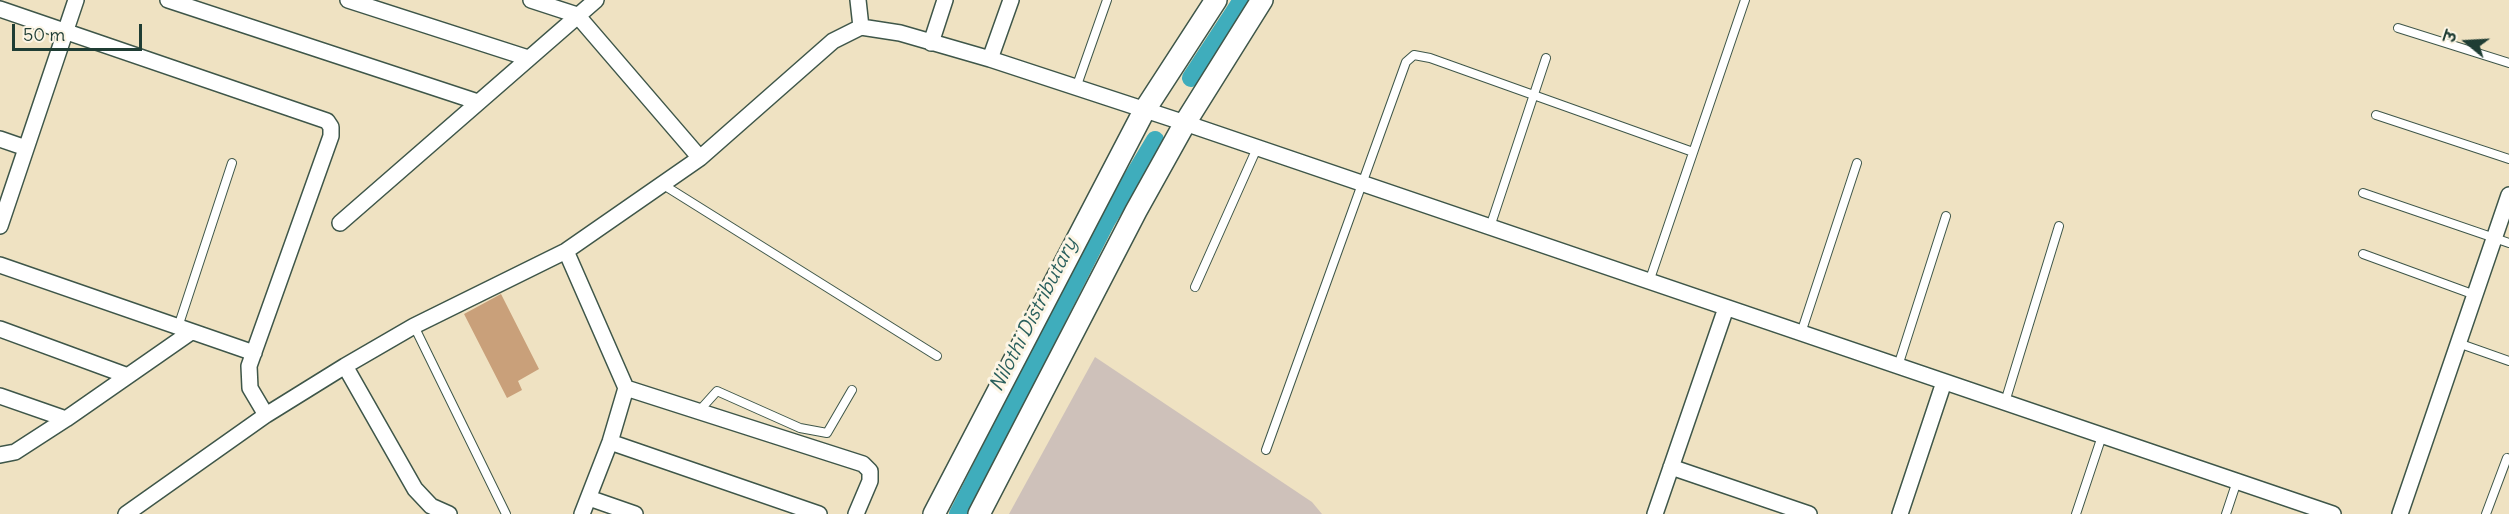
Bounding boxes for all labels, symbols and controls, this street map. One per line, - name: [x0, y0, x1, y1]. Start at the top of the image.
- scale bar: [15, 12, 146, 50]
- north arrow: [2437, 12, 2497, 72]
- text: 50 m: [23, 23, 65, 46]
- text: उ: [2439, 28, 2461, 45]
- water label: Nilothi Distributary: [985, 234, 1083, 396]

